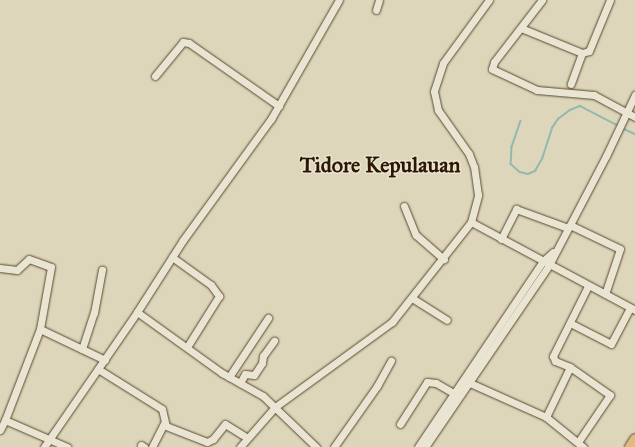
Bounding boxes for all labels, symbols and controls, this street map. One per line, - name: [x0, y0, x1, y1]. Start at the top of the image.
- district label: Tidore Kepulauan: [300, 152, 460, 178]

